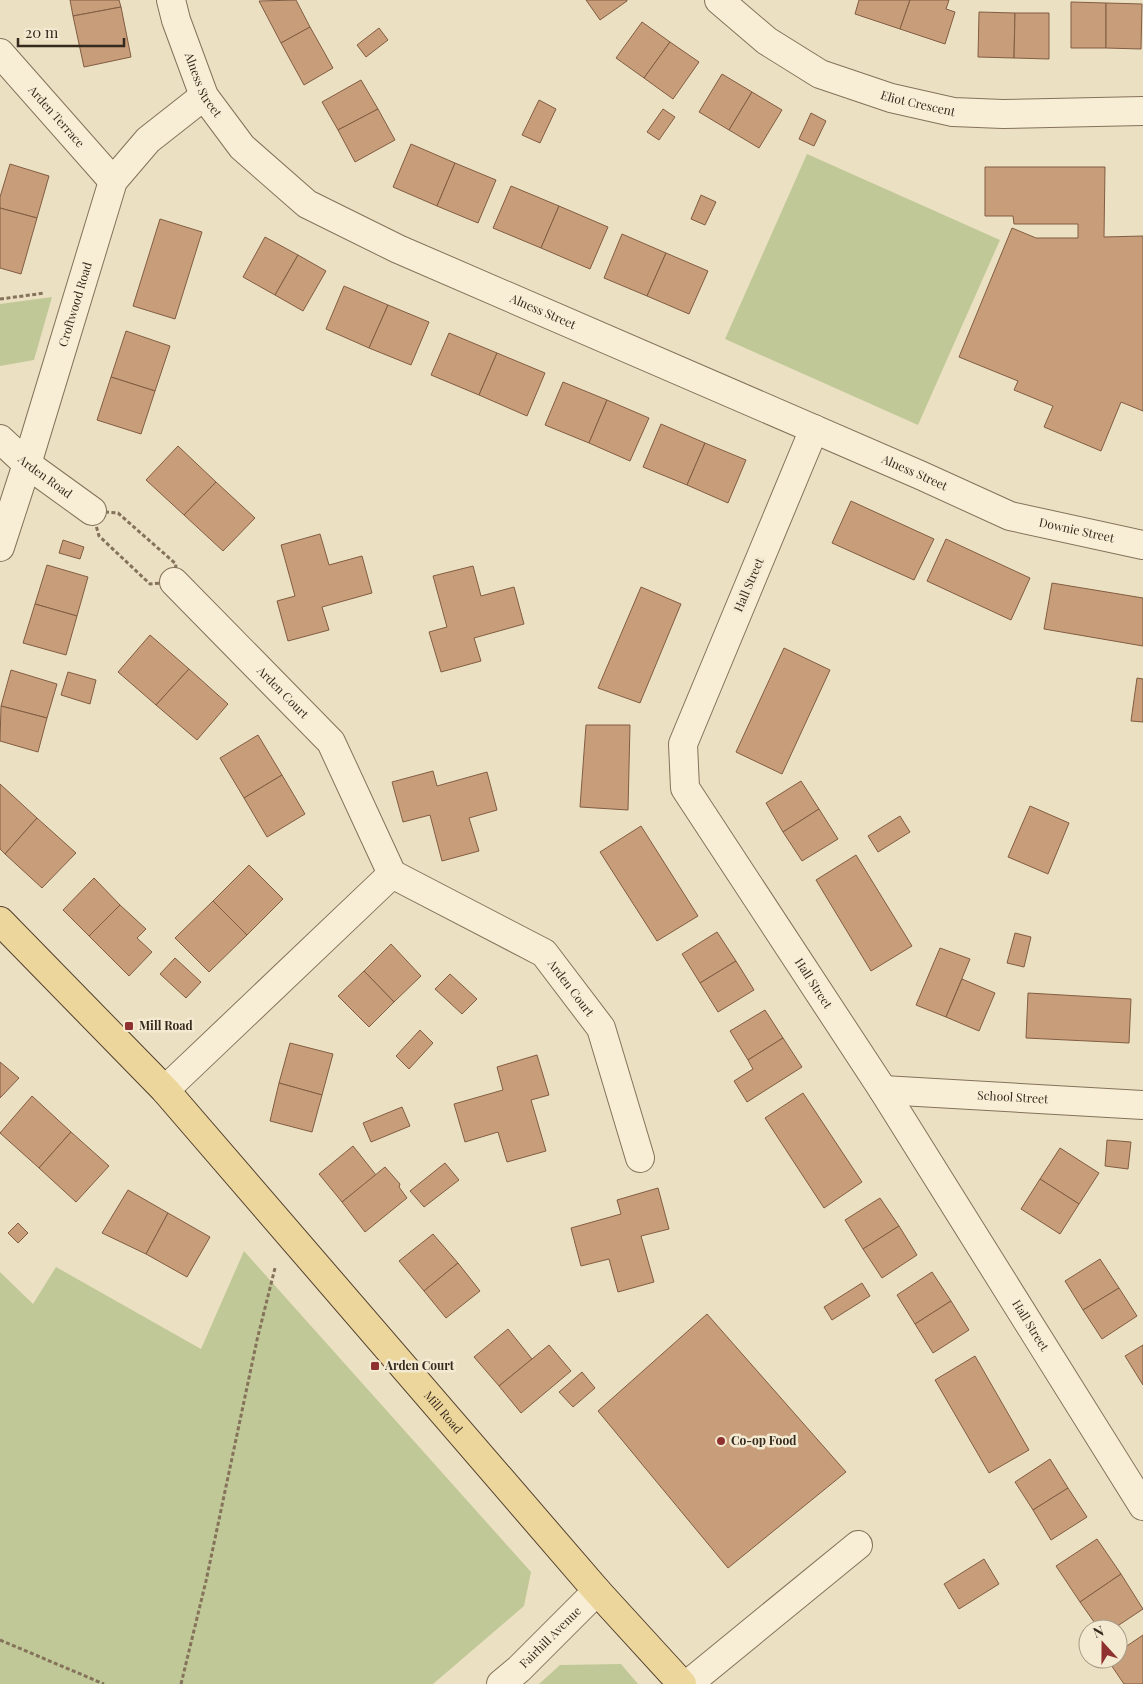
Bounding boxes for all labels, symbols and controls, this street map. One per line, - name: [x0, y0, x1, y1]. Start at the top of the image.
- scale bar: [18, 15, 124, 47]
- text: 20 m: [25, 22, 59, 42]
- street label: Alness Street: [181, 49, 226, 120]
- street label: Arden Terrace: [25, 81, 89, 150]
- street label: Eliot Crescent: [879, 86, 958, 119]
- street label: Croftwood Road: [54, 260, 95, 349]
- street label: Alness Street: [507, 289, 579, 332]
- street label: Arden Road: [15, 450, 76, 501]
- street label: Alness Street: [879, 450, 951, 494]
- street label: Downie Street: [1038, 514, 1117, 546]
- street label: Hall Street: [730, 555, 767, 614]
- street label: Arden Court: [253, 662, 313, 722]
- street label: Arden Court: [544, 955, 599, 1020]
- street label: Hall Street: [792, 955, 837, 1012]
- place label: Mill Road: [139, 1017, 193, 1033]
- marker: Mill Road: [123, 1020, 135, 1032]
- street label: School Street: [977, 1086, 1050, 1107]
- street label: Hall Street: [1009, 1296, 1053, 1354]
- place label: Arden Court: [384, 1357, 455, 1373]
- marker: Arden Court: [369, 1360, 381, 1372]
- street label: Mill Road: [421, 1387, 467, 1436]
- place label: Co-op Food: [731, 1432, 796, 1448]
- marker: Co-op Food: [715, 1435, 727, 1447]
- street label: Fairhill Avenue: [516, 1602, 584, 1671]
- north arrow: [1078, 1619, 1128, 1669]
- text: N: [1090, 1621, 1106, 1642]

